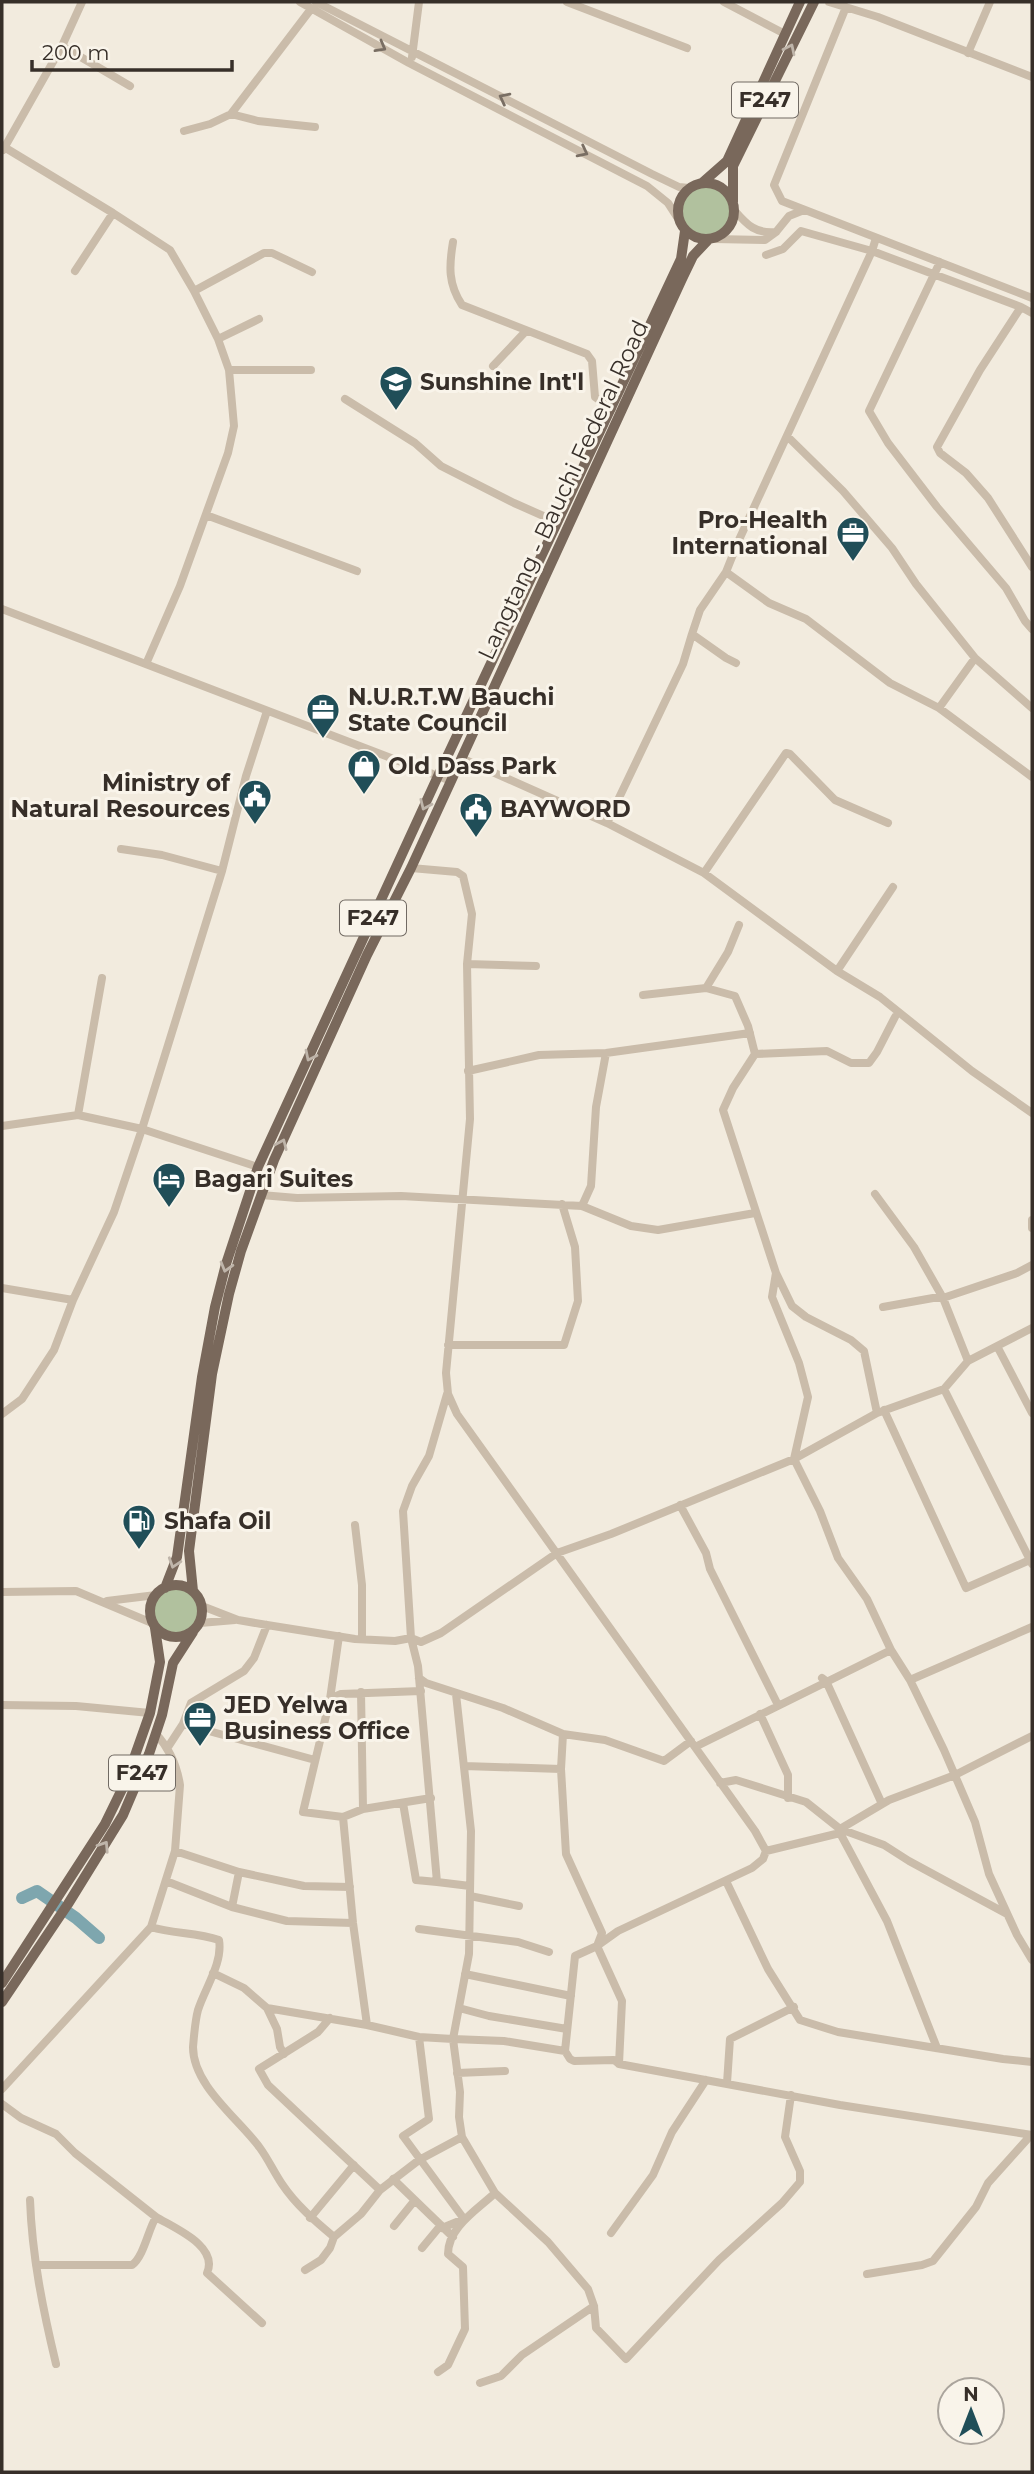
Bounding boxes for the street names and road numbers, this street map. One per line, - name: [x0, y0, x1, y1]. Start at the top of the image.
- road number: F247: [732, 82, 798, 118]
- street label: Langtang - Bauchi Federal Road: [472, 316, 654, 664]
- road number: F247: [340, 900, 406, 936]
- road number: F247: [109, 1756, 175, 1790]

